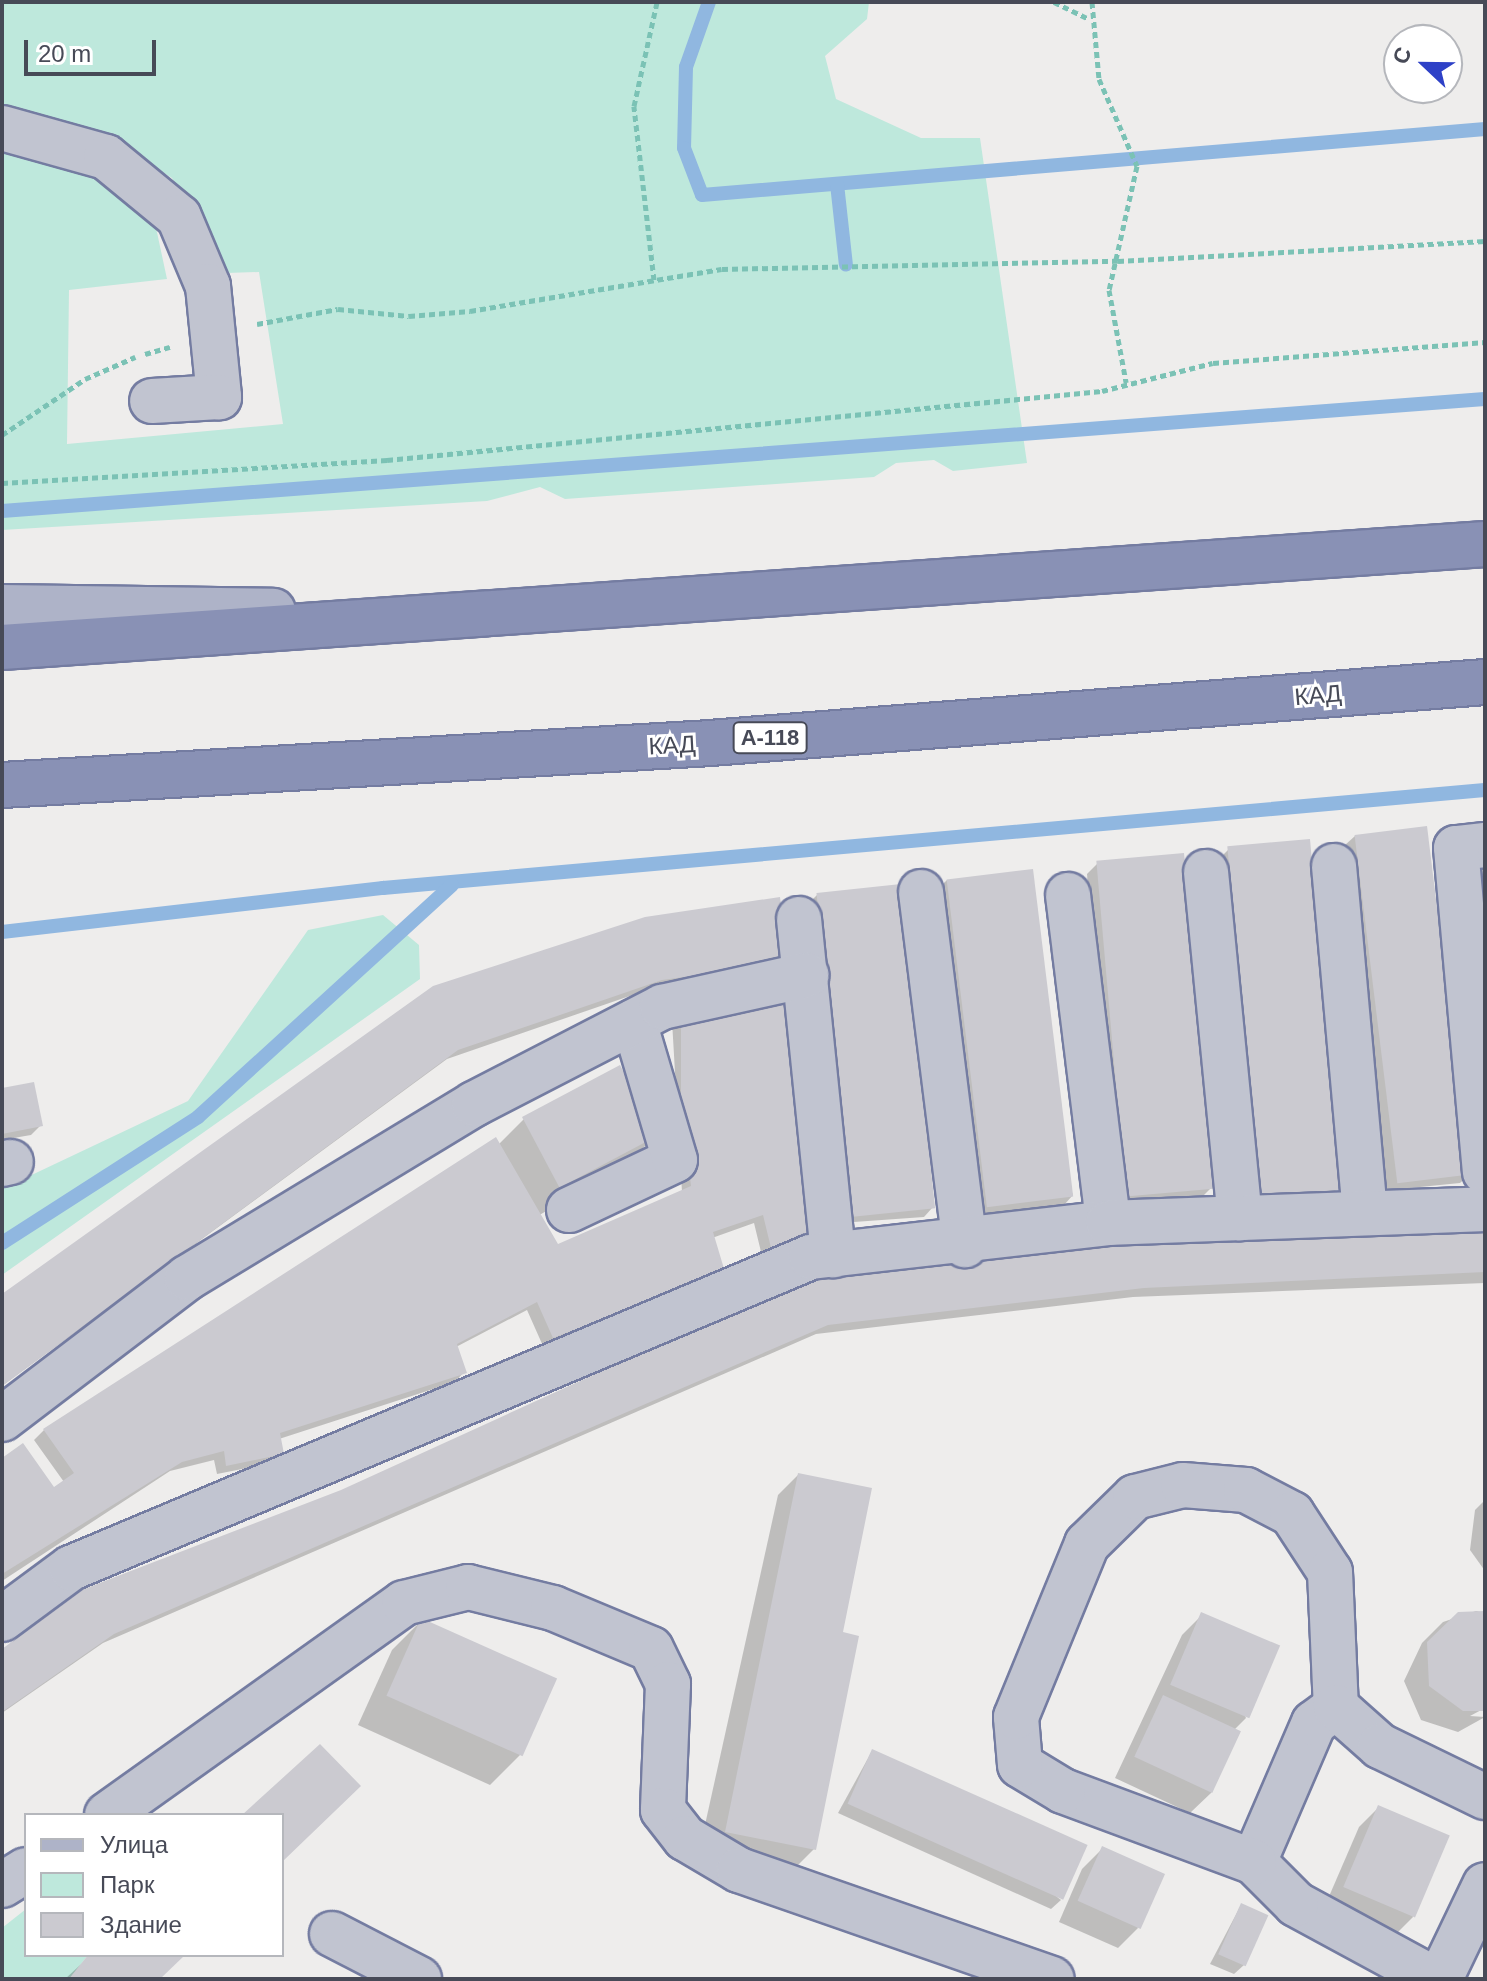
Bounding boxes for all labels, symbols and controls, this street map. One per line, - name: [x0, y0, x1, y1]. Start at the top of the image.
- scale bar: [28, 24, 160, 74]
- north arrow: [1383, 24, 1463, 104]
- text: 20 m: [38, 40, 91, 67]
- text: С: [1388, 44, 1417, 68]
- street label: КАД: [1293, 679, 1343, 711]
- road number: А-118: [732, 720, 808, 756]
- street label: КАД: [648, 729, 696, 761]
- legend: [24, 1813, 284, 1957]
- text: Улица: [100, 1831, 168, 1858]
- text: Парк: [100, 1871, 154, 1898]
- text: Здание: [100, 1911, 182, 1938]

